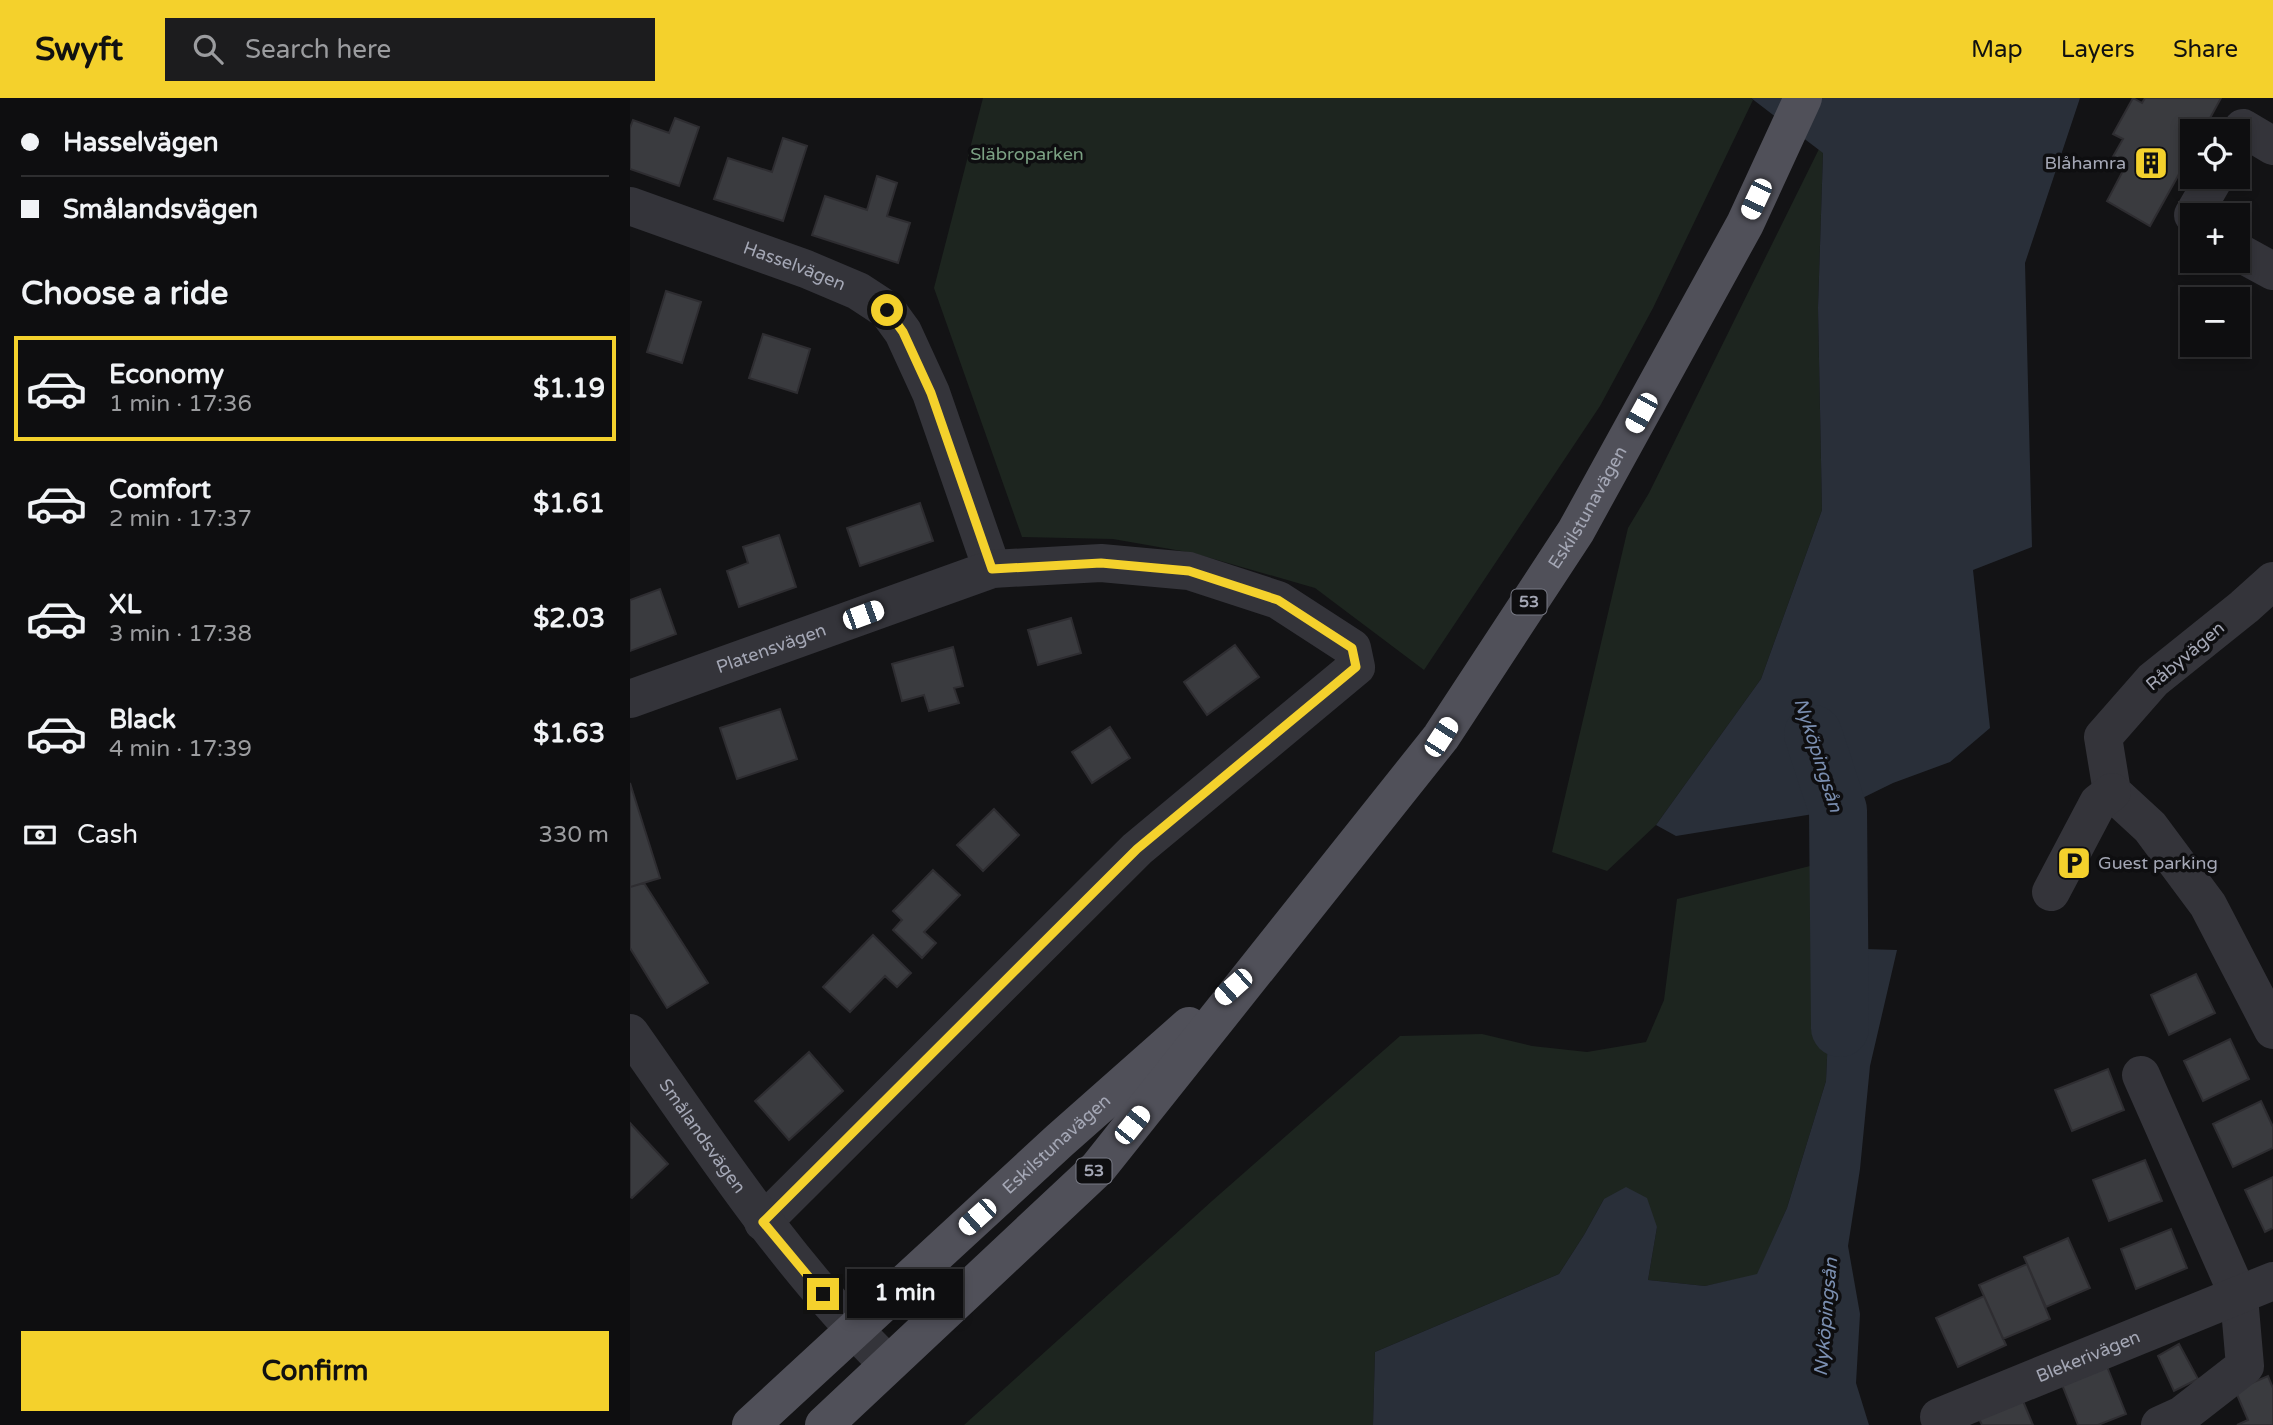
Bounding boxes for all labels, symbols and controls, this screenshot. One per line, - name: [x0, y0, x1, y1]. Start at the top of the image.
- search box: [165, 18, 655, 81]
- text: Swyft: [35, 30, 123, 69]
- icon: search: [189, 30, 227, 68]
- text: Search here: [245, 34, 391, 65]
- text: Map: [1971, 35, 2023, 64]
- text: Layers: [2061, 35, 2135, 64]
- text: Share: [2173, 35, 2238, 64]
- map controls: [2180, 119, 2250, 357]
- button: locate: [2180, 119, 2250, 189]
- text: Hasselvägen: [63, 127, 219, 158]
- park label: Släbroparken: [970, 143, 1084, 165]
- building icon: Blåhamra: [2132, 144, 2170, 182]
- place label: Blåhamra: [2044, 152, 2126, 174]
- car: [1738, 176, 1775, 222]
- text: Smålandsvägen: [63, 194, 258, 225]
- button: +: [2180, 203, 2250, 273]
- street label: Hasselvägen: [740, 236, 849, 295]
- text: Choose a ride: [21, 275, 228, 313]
- button: −: [2180, 287, 2250, 357]
- route start: [871, 294, 903, 326]
- icon: car: [25, 357, 88, 420]
- text: Economy: [109, 359, 224, 390]
- text: $1.19: [533, 373, 605, 404]
- text: 1 min · 17:36: [109, 390, 252, 418]
- car: [1622, 390, 1661, 436]
- street label: Eskilstunavägen: [1543, 442, 1632, 573]
- icon: car: [25, 472, 88, 535]
- text: Comfort: [109, 474, 211, 505]
- text: $1.61: [533, 488, 605, 519]
- text: 2 min · 17:37: [109, 505, 252, 533]
- icon: car: [25, 587, 88, 650]
- text: XL: [109, 589, 141, 620]
- road number: 53: [1511, 589, 1546, 614]
- car: [840, 598, 887, 632]
- text: $2.03: [533, 603, 605, 634]
- street label: Råbyvägen: [2141, 617, 2229, 695]
- street label: Platensvägen: [713, 619, 829, 678]
- text: 3 min · 17:38: [109, 620, 252, 648]
- water label: Nyköpingsån: [1789, 695, 1847, 815]
- icon: car: [25, 702, 88, 765]
- text: Black: [109, 704, 176, 735]
- car: [1421, 714, 1462, 760]
- text: $1.63: [533, 718, 605, 749]
- text: 4 min · 17:39: [109, 735, 252, 763]
- icon: cash: [21, 816, 59, 854]
- text: Cash: [77, 819, 138, 850]
- text: 330 m: [539, 821, 609, 849]
- parking icon: Guest parking: [2055, 844, 2093, 882]
- place label: Guest parking: [2098, 852, 2218, 874]
- car: [1211, 965, 1256, 1009]
- street label: Smålandsvägen: [654, 1075, 751, 1198]
- street label: Eskilstunavägen: [998, 1090, 1115, 1199]
- car: [1111, 1102, 1154, 1148]
- road number: 53: [1077, 1158, 1112, 1184]
- car: [955, 1195, 1000, 1239]
- water label: Nyköpingsån: [1810, 1257, 1842, 1377]
- callout: 1 min: [848, 1270, 963, 1318]
- route end: [807, 1278, 839, 1310]
- text: 1 min: [874, 1279, 936, 1307]
- street label: Blekerivägen: [2033, 1325, 2143, 1387]
- button: Confirm: [21, 1331, 609, 1411]

